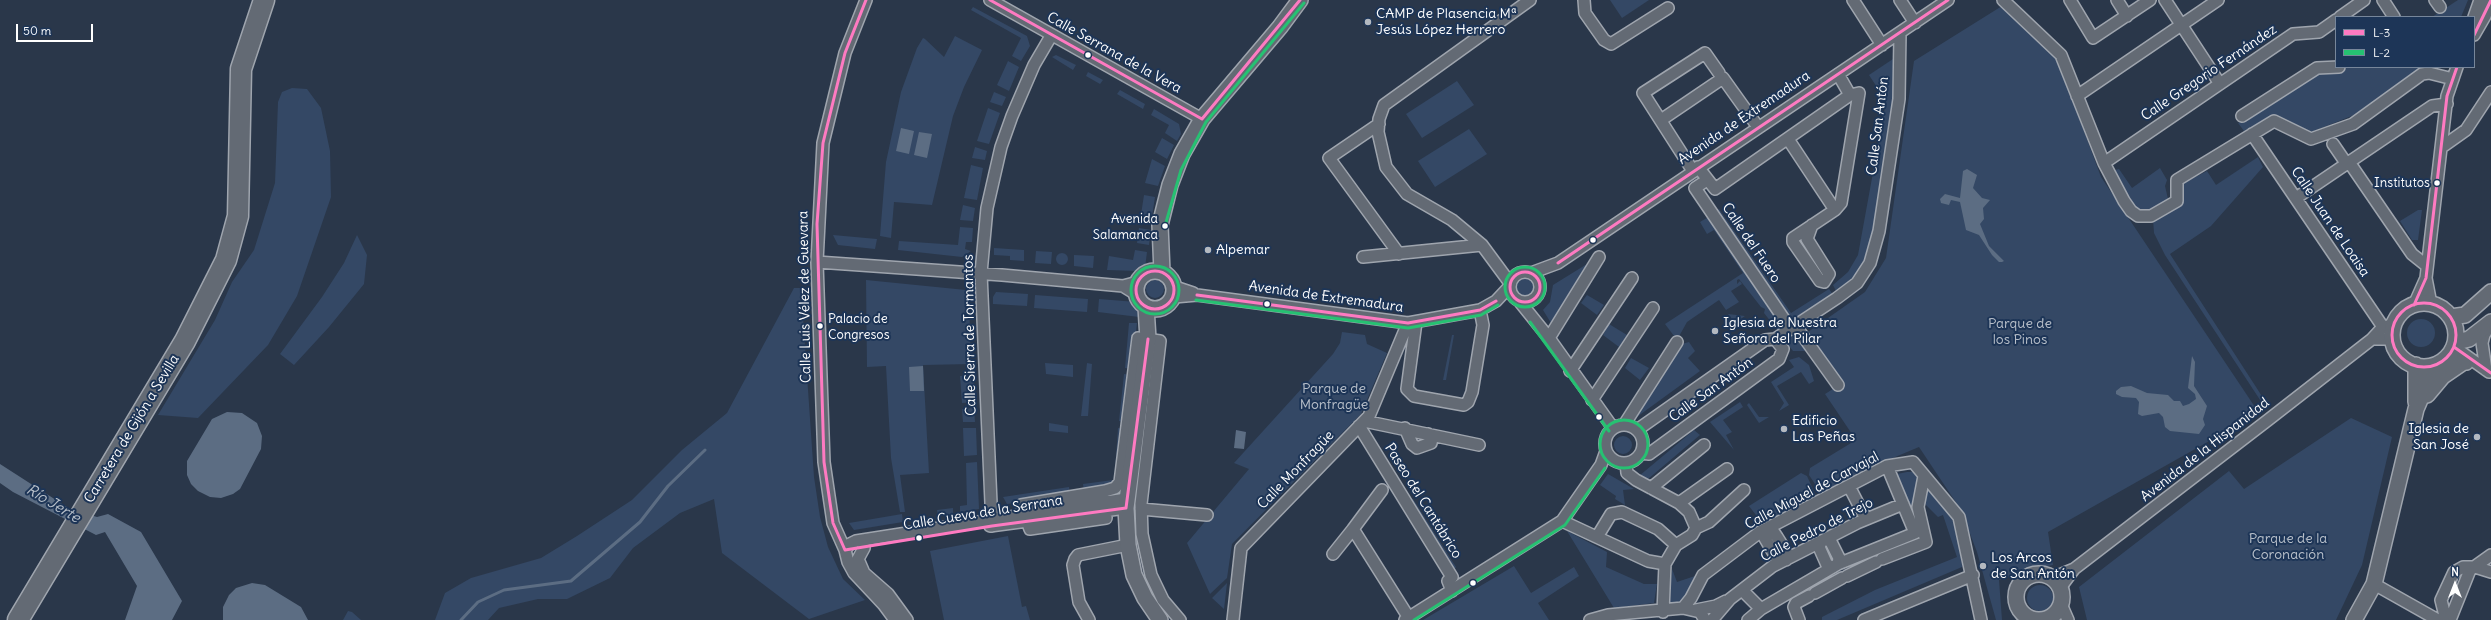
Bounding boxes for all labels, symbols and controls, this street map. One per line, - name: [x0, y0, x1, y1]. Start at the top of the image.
- place label: CAMP de Plasencia Mª Jesús López Herrero: [1376, 6, 1517, 38]
- street label: Calle Serrana de la Vera: [1044, 9, 1184, 97]
- scale bar: [18, 16, 95, 42]
- legend: [2335, 16, 2475, 68]
- marker: CAMP de Plasencia Mª Jesús López Herrero: [1363, 17, 1373, 27]
- street label: Calle Gregorio Fernández: [2138, 21, 2280, 125]
- text: 50 m: [23, 23, 51, 38]
- text: L-3: [2373, 25, 2390, 40]
- text: L-2: [2373, 45, 2390, 60]
- unlabelled marker: [1083, 50, 1093, 60]
- street label: Avenida de Extremadura: [1675, 67, 1813, 169]
- street label: Calle San Antón: [1864, 76, 1892, 176]
- street label: Calle Juan de Loaisa: [2287, 164, 2373, 280]
- place label: Institutos: [2374, 175, 2430, 191]
- marker: Institutos: [2432, 178, 2442, 188]
- street label: Calle del Fuero: [1718, 200, 1784, 286]
- street label: Calle Luis Vélez de Guevara: [795, 211, 815, 383]
- place label: Avenida Salamanca: [1093, 211, 1158, 242]
- marker: Avenida Salamanca: [1160, 221, 1170, 231]
- unlabelled marker: [1588, 235, 1598, 245]
- place label: Alpemar: [1216, 242, 1270, 258]
- marker: Alpemar: [1203, 245, 1213, 255]
- street label: Calle Sierra de Tormantos: [960, 254, 980, 416]
- street label: Avenida de Extremadura: [1248, 278, 1404, 316]
- unlabelled marker: [1262, 299, 1272, 309]
- place label: Palacio de Congresos: [828, 311, 890, 342]
- place label: Iglesia de Nuestra Señora del Pilar: [1723, 315, 1837, 348]
- park label: Parque de los Pinos: [1988, 316, 2052, 348]
- marker: Palacio de Congresos: [815, 321, 825, 331]
- marker: Iglesia de Nuestra Señora del Pilar: [1710, 326, 1720, 336]
- street label: Carretera de Gijón a Sevilla: [81, 352, 183, 506]
- street label: Calle San Antón: [1666, 354, 1756, 426]
- park label: Parque de Monfragüe: [1300, 381, 1368, 414]
- street label: Avenida de la Hispanidad: [2137, 395, 2273, 505]
- unlabelled marker: [1594, 412, 1604, 422]
- place label: Edificio Las Peñas: [1792, 413, 1855, 446]
- place label: Iglesia de San José: [2408, 421, 2469, 454]
- marker: Edificio Las Peñas: [1779, 424, 1789, 434]
- street label: Calle Monfragüe: [1254, 427, 1338, 513]
- marker: Iglesia de San José: [2472, 432, 2482, 442]
- street label: Paseo del Cantábrico: [1381, 440, 1465, 562]
- street label: Calle Miguel de Carvajal: [1742, 449, 1882, 533]
- water label: Río Jerte: [23, 481, 83, 527]
- street label: Calle Cueva de la Serrana: [902, 492, 1064, 534]
- street label: Calle Pedro de Trejo: [1758, 494, 1876, 566]
- park label: Parque de la Coronación: [2249, 531, 2327, 564]
- unlabelled marker: [914, 533, 924, 543]
- place label: Los Arcos de San Antón: [1991, 550, 2075, 582]
- marker: Los Arcos de San Antón: [1978, 561, 1988, 571]
- north arrow: [2435, 564, 2475, 604]
- text: N: [2451, 565, 2459, 579]
- unlabelled marker: [1468, 578, 1478, 588]

